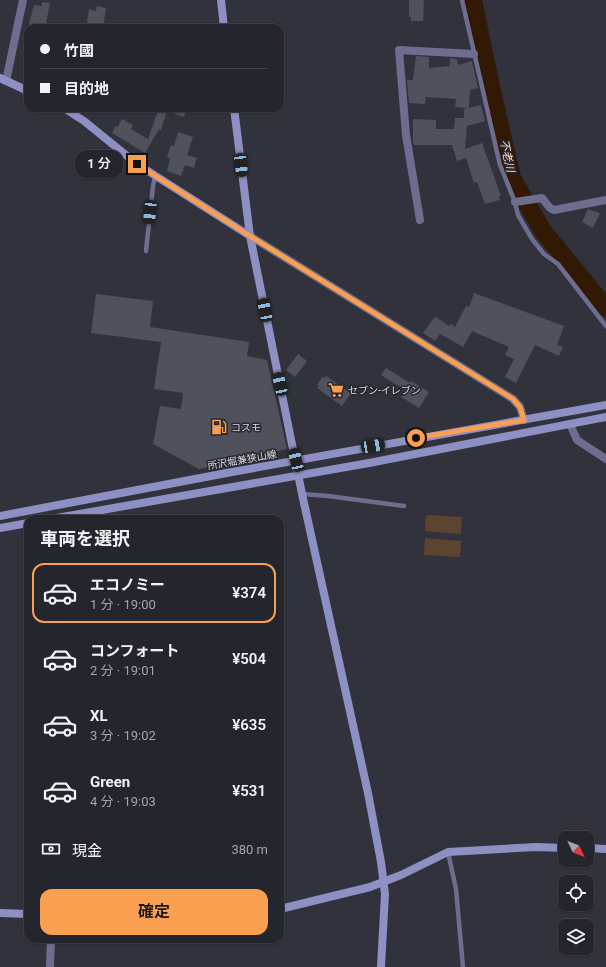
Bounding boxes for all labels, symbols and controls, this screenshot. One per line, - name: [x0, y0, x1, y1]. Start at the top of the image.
- text: 竹國: [64, 42, 94, 60]
- text: 目的地: [64, 80, 109, 98]
- water label: 不老川: [497, 139, 517, 174]
- callout: 1 分: [75, 150, 123, 178]
- car: [234, 152, 248, 178]
- route end: [128, 155, 146, 173]
- text: 1 分: [87, 156, 111, 171]
- car: [143, 199, 157, 225]
- car: [257, 297, 273, 323]
- car: [272, 371, 288, 397]
- supermarket icon: セブン-イレブン: [327, 381, 345, 399]
- place label: セブン-イレブン: [348, 385, 421, 396]
- fuel station icon: コスモ: [210, 418, 228, 436]
- place label: コスモ: [231, 422, 261, 433]
- route start: [407, 429, 425, 447]
- car: [360, 438, 386, 454]
- car: [287, 447, 305, 473]
- street label: 所沢堀兼狭山線: [207, 449, 277, 471]
- text: 車両を選択: [40, 528, 130, 549]
- icon: car: [42, 575, 78, 611]
- text: エコノミー: [90, 576, 165, 594]
- text: ¥374: [232, 584, 266, 602]
- text: 1 分 · 19:00: [90, 597, 156, 612]
- icon: car: [42, 641, 78, 677]
- text: コンフォート: [90, 642, 180, 660]
- text: ¥504: [232, 650, 266, 668]
- text: 2 分 · 19:01: [90, 663, 156, 678]
- icon: car: [42, 707, 78, 743]
- text: XL: [90, 707, 108, 725]
- text: ¥635: [232, 716, 266, 734]
- text: 3 分 · 19:02: [90, 728, 156, 743]
- icon: car: [42, 773, 78, 809]
- text: Green: [90, 773, 130, 791]
- text: ¥531: [232, 782, 266, 800]
- text: 4 分 · 19:03: [90, 794, 156, 809]
- north arrow: [558, 831, 594, 867]
- map controls: [558, 831, 594, 955]
- icon: cash: [40, 838, 62, 860]
- text: 現金: [72, 842, 102, 860]
- text: 380 m: [231, 842, 268, 857]
- button: locate: [558, 875, 594, 911]
- button: 確定: [40, 889, 268, 935]
- button: layers: [558, 919, 594, 955]

